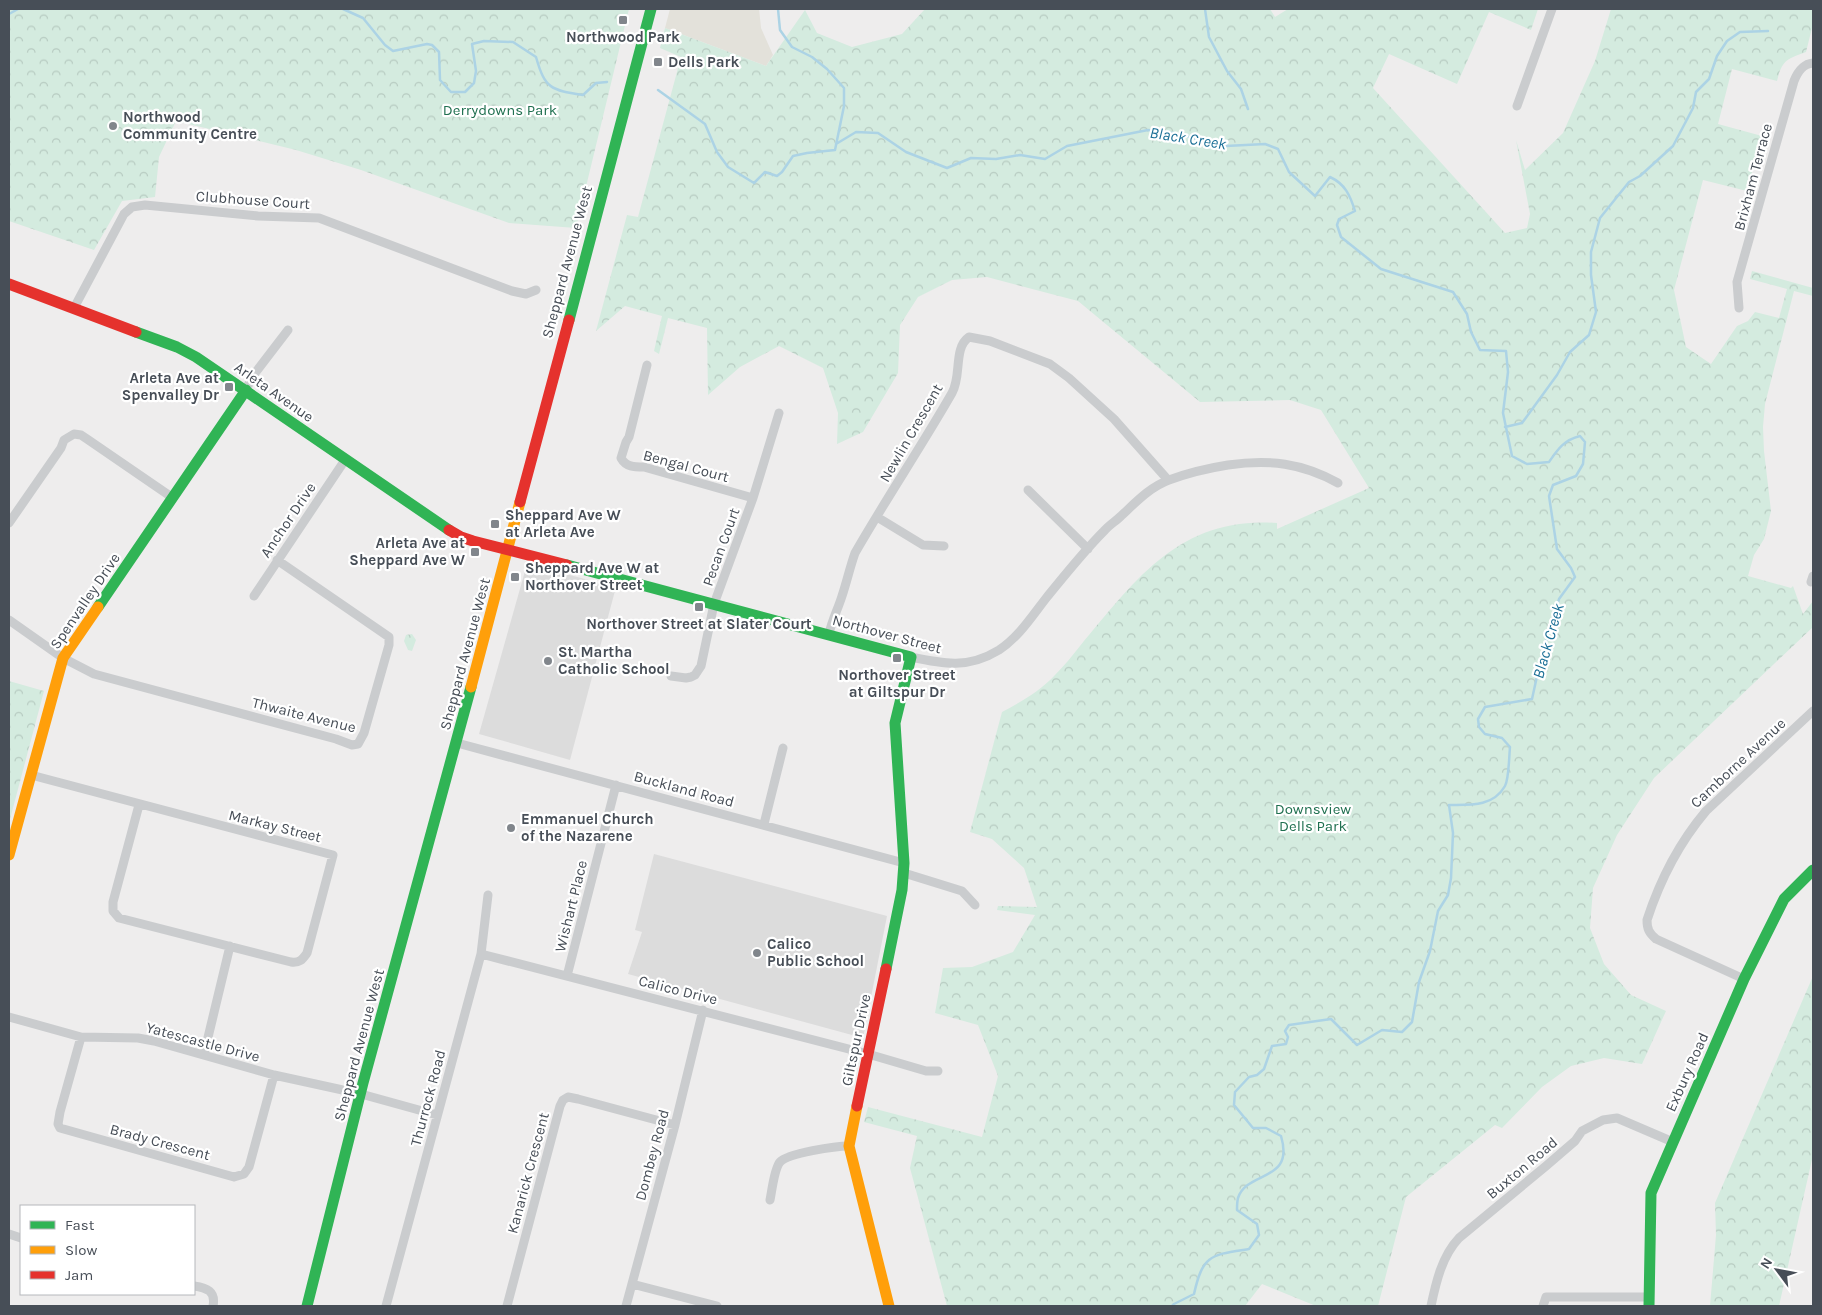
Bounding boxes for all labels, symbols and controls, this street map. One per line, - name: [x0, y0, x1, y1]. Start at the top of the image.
- marker: Northwood Park: [617, 14, 629, 26]
- place label: Northwood Park: [566, 28, 680, 46]
- place label: Dells Park: [668, 53, 739, 71]
- marker: Dells Park: [652, 56, 664, 68]
- park label: Derrydowns Park: [443, 101, 557, 119]
- place label: Northwood Community Centre: [123, 108, 257, 143]
- marker: Northwood Community Centre: [107, 120, 119, 132]
- street label: Brixham Terrace: [1730, 121, 1776, 233]
- water label: Black Creek: [1148, 123, 1229, 154]
- street label: Sheppard Avenue West: [538, 184, 596, 340]
- street label: Clubhouse Court: [195, 187, 311, 213]
- street label: Arleta Avenue: [231, 358, 317, 426]
- place label: Arleta Ave at Spenvalley Dr: [122, 369, 219, 404]
- street label: Newlin Crescent: [876, 380, 947, 485]
- marker: Arleta Ave at Spenvalley Dr: [223, 381, 235, 393]
- street label: Bengal Court: [641, 446, 731, 486]
- street label: Anchor Drive: [256, 479, 320, 561]
- street label: Pecan Court: [698, 505, 744, 589]
- place label: Sheppard Ave W at Arleta Ave: [505, 506, 621, 541]
- marker: Sheppard Ave W at Arleta Ave: [489, 518, 501, 530]
- place label: Arleta Ave at Sheppard Ave W: [349, 534, 466, 569]
- marker: Arleta Ave at Sheppard Ave W: [469, 546, 481, 558]
- street label: Spenvalley Drive: [46, 550, 124, 652]
- place label: Sheppard Ave W at Northover Street: [525, 559, 659, 594]
- marker: Sheppard Ave W at Northover Street: [509, 571, 521, 583]
- street label: Sheppard Avenue West: [436, 576, 494, 732]
- water label: Black Creek: [1528, 600, 1568, 681]
- marker: Northover Street at Slater Court: [693, 601, 705, 613]
- street label: Northover Street: [830, 611, 944, 657]
- place label: Northover Street at Slater Court: [586, 615, 812, 633]
- place label: St. Martha Catholic School: [558, 643, 670, 678]
- marker: Northover Street at Giltspur Dr: [891, 652, 903, 664]
- marker: St. Martha Catholic School: [542, 655, 554, 667]
- place label: Northover Street at Giltspur Dr: [838, 666, 956, 701]
- street label: Thwaite Avenue: [250, 693, 358, 737]
- street label: Camborne Avenue: [1687, 714, 1789, 812]
- street label: Buckland Road: [632, 767, 736, 811]
- park label: Downsview Dells Park: [1275, 800, 1351, 835]
- street label: Markay Street: [227, 806, 324, 846]
- place label: Emmanuel Church of the Nazarene: [521, 810, 654, 845]
- marker: Emmanuel Church of the Nazarene: [505, 822, 517, 834]
- street label: Wishart Place: [551, 858, 591, 954]
- place label: Calico Public School: [767, 935, 864, 970]
- marker: Calico Public School: [751, 947, 763, 959]
- street label: Sheppard Avenue West: [330, 967, 388, 1123]
- street label: Calico Drive: [637, 972, 719, 1008]
- street label: Giltspur Drive: [837, 992, 875, 1088]
- street label: Yatescastle Drive: [144, 1018, 262, 1066]
- street label: Exbury Road: [1662, 1030, 1712, 1114]
- street label: Thurrock Road: [406, 1048, 450, 1148]
- street label: Dombey Road: [631, 1107, 673, 1203]
- street label: Kanarick Crescent: [503, 1110, 553, 1236]
- street label: Brady Crescent: [108, 1120, 212, 1164]
- street label: Buxton Road: [1483, 1133, 1561, 1203]
- legend: [20, 1205, 195, 1295]
- text: Fast: [65, 1216, 95, 1234]
- text: Slow: [65, 1241, 97, 1259]
- north arrow: [1752, 1245, 1802, 1295]
- text: N: [1757, 1255, 1776, 1272]
- text: Jam: [65, 1266, 93, 1284]

